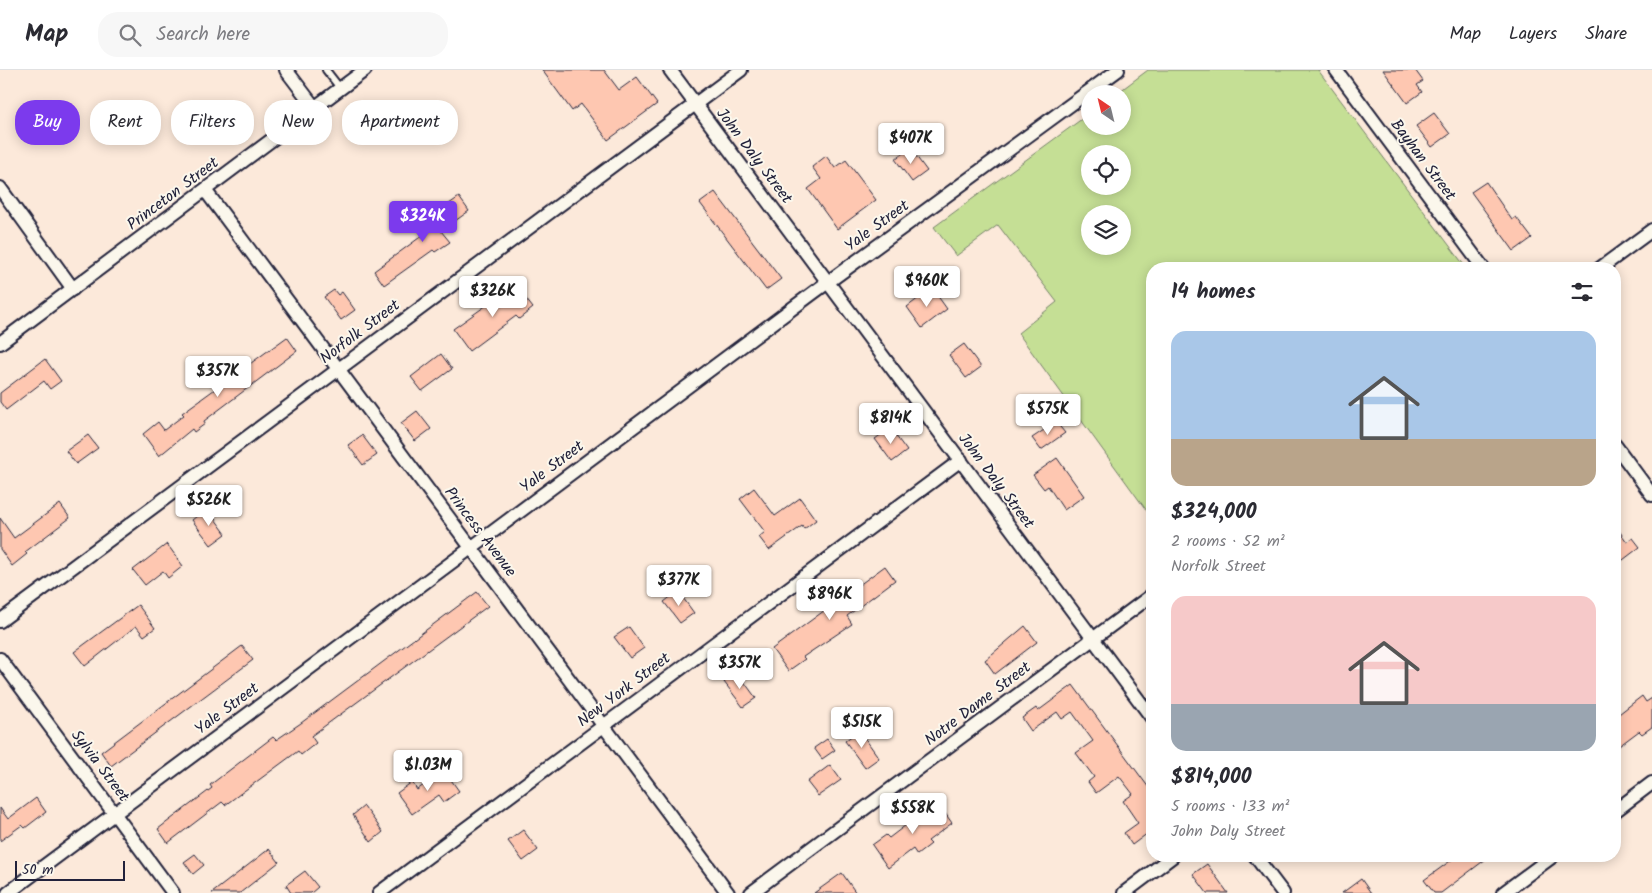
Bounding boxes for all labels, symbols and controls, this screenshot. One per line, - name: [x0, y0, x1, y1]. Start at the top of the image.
- search box: [98, 12, 448, 57]
- text: Map: [25, 15, 68, 54]
- text: Search here: [156, 20, 250, 50]
- text: Map: [1450, 20, 1481, 49]
- text: Layers: [1509, 20, 1557, 49]
- text: Share: [1585, 20, 1627, 49]
- icon: search: [116, 21, 144, 49]
- north arrow: [1081, 85, 1131, 135]
- map controls: [1081, 85, 1131, 255]
- chip: Buy: [15, 100, 80, 145]
- chip: Rent: [90, 100, 161, 145]
- chip: Filters: [171, 100, 254, 145]
- chip: New: [264, 100, 332, 145]
- chip: Apartment: [342, 100, 458, 145]
- street label: John Daly Street: [710, 103, 799, 210]
- street label: Bayhan Street: [1384, 114, 1463, 207]
- pin: $407K: [876, 122, 946, 165]
- text: $407K: [889, 126, 933, 151]
- button: locate: [1081, 145, 1131, 195]
- street label: Princeton Street: [122, 151, 225, 237]
- street label: Yale Street: [839, 193, 915, 258]
- pin: $324K: [388, 200, 458, 243]
- text: $324K: [400, 204, 446, 229]
- button: layers: [1081, 205, 1131, 255]
- pin: $960K: [892, 266, 962, 308]
- text: $960K: [905, 269, 949, 294]
- pin: $326K: [458, 276, 528, 318]
- text: 14 homes: [1171, 276, 1256, 309]
- icon: filters: [1568, 278, 1596, 306]
- text: $326K: [470, 279, 516, 304]
- street label: Norfolk Street: [315, 293, 406, 371]
- pin: $357K: [183, 356, 253, 398]
- text: $357K: [196, 359, 240, 384]
- icon: home: [1339, 363, 1429, 453]
- pin: $575K: [1013, 394, 1083, 436]
- text: $575K: [1027, 397, 1069, 422]
- pin: $814K: [856, 402, 926, 445]
- text: $814K: [870, 406, 912, 431]
- street label: John Daly Street: [952, 428, 1041, 535]
- street label: Yale Street: [515, 434, 590, 499]
- street label: Princess Avenue: [438, 481, 522, 583]
- pin: $526K: [174, 484, 244, 527]
- text: $526K: [186, 488, 232, 513]
- text: $324,000: [1171, 496, 1256, 529]
- text: 2 rooms · 52 m²: [1171, 529, 1285, 554]
- text: Norfolk Street: [1171, 554, 1266, 579]
- pin: $377K: [644, 564, 714, 607]
- text: $377K: [658, 568, 700, 593]
- pin: $896K: [795, 578, 865, 621]
- text: $896K: [807, 582, 853, 607]
- icon: home: [1339, 628, 1429, 718]
- street label: New York Street: [572, 646, 677, 734]
- pin: $357K: [705, 648, 775, 690]
- text: $357K: [718, 651, 762, 676]
- street label: Notre Dame Street: [919, 655, 1037, 752]
- street label: Yale Street: [190, 676, 265, 741]
- pin: $515K: [827, 706, 897, 749]
- text: $515K: [842, 710, 882, 735]
- street label: Sylvia Street: [64, 725, 136, 808]
- pin: $1.03M: [387, 750, 469, 792]
- text: $1.03M: [404, 753, 452, 778]
- text: $814,000: [1171, 761, 1251, 794]
- pin: $558K: [878, 792, 948, 835]
- text: 5 rooms · 133 m²: [1171, 794, 1289, 819]
- text: $558K: [891, 796, 935, 821]
- text: John Daly Street: [1171, 819, 1286, 844]
- scale bar: [15, 858, 125, 881]
- text: 50 m: [22, 859, 53, 881]

